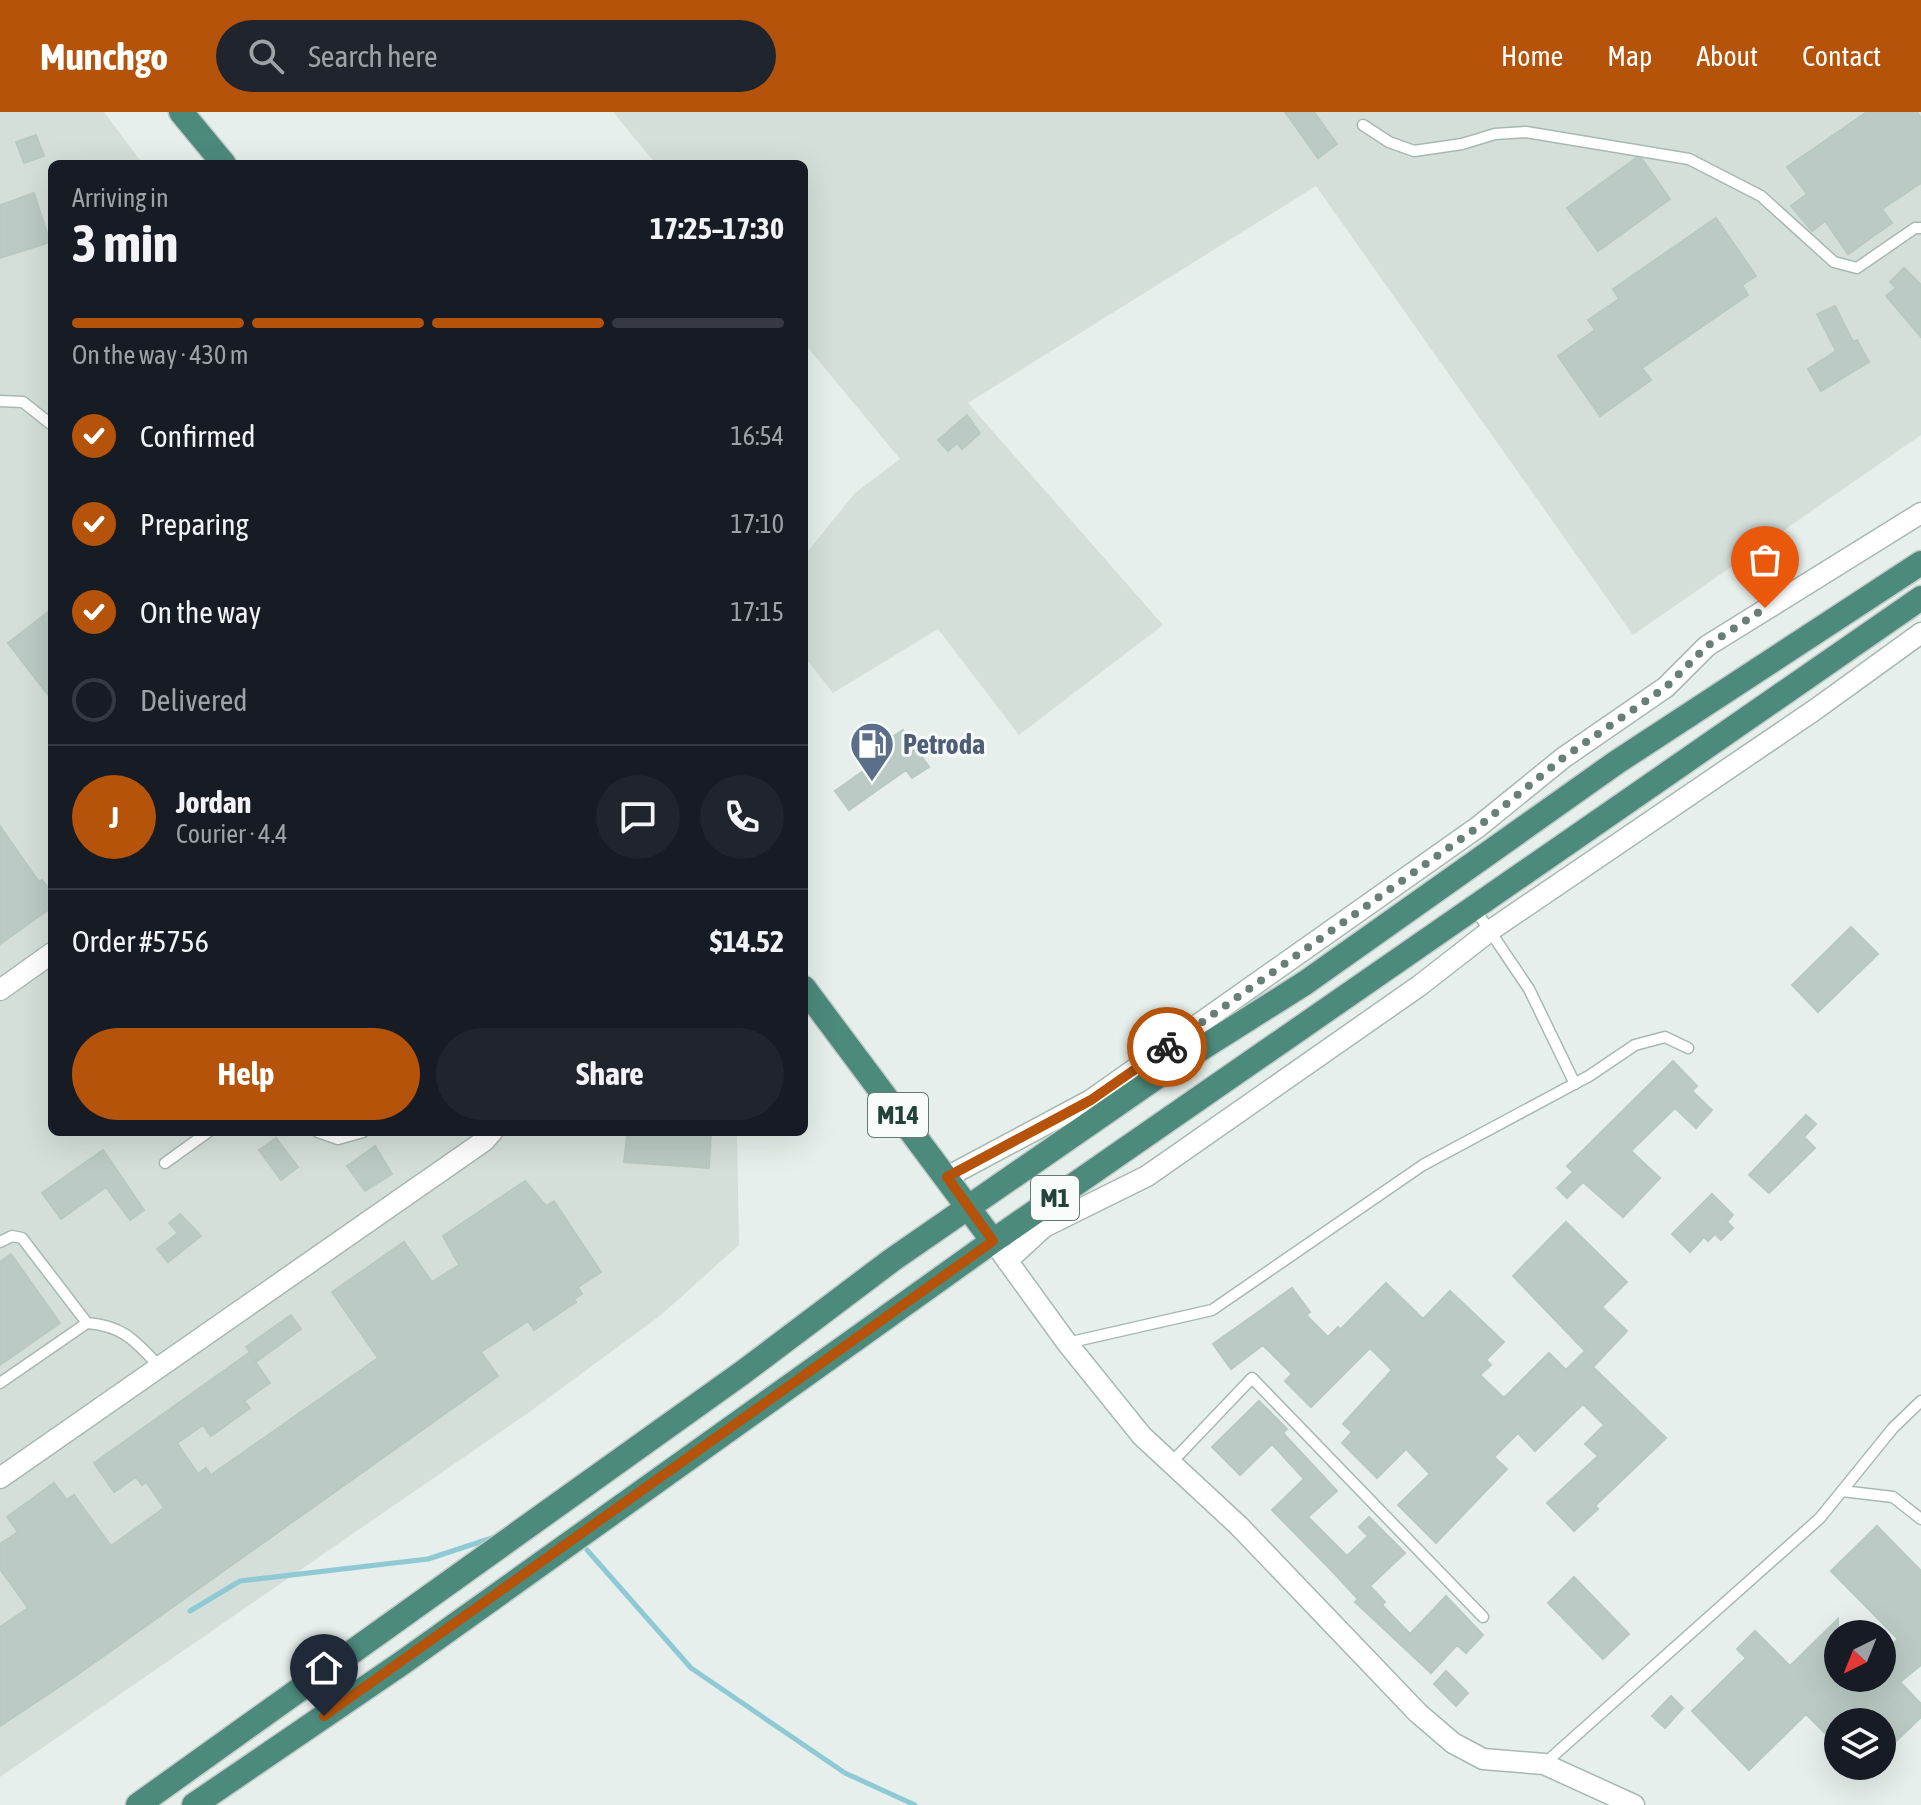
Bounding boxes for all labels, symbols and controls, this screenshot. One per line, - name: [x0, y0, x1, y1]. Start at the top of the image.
- search box: [216, 20, 776, 92]
- icon: search: [244, 34, 288, 78]
- text: Munchgo: [40, 35, 168, 78]
- text: Search here: [308, 39, 438, 73]
- text: Home: [1501, 40, 1563, 72]
- text: Map: [1607, 40, 1652, 72]
- text: About: [1696, 40, 1758, 72]
- text: Contact: [1802, 40, 1881, 72]
- text: Arriving in: [72, 183, 169, 213]
- text: 17:25–17:30: [650, 211, 784, 245]
- text: 3 min: [72, 213, 178, 273]
- text: On the way · 430 m: [72, 340, 249, 370]
- icon: check: [72, 414, 116, 458]
- text: Confirmed: [140, 419, 255, 453]
- text: 16:54: [730, 421, 784, 451]
- icon: check: [72, 502, 116, 546]
- text: Preparing: [140, 507, 249, 541]
- text: 17:10: [730, 509, 784, 539]
- pin: [1731, 526, 1799, 608]
- icon: bag: [1743, 538, 1787, 582]
- icon: check: [72, 590, 116, 634]
- text: On the way: [140, 595, 261, 629]
- text: 17:15: [730, 597, 784, 627]
- text: Delivered: [140, 683, 248, 717]
- fuel station icon: Petroda: [848, 720, 896, 783]
- place label: Petroda: [903, 728, 985, 760]
- button: chat: [596, 775, 680, 859]
- button: phone: [700, 775, 784, 859]
- text: Jordan: [176, 785, 251, 819]
- text: J: [109, 800, 119, 834]
- text: Courier · 4.4: [176, 819, 287, 849]
- text: Order #5756: [72, 924, 209, 958]
- text: $14.52: [710, 924, 784, 958]
- courier: [1127, 1007, 1207, 1087]
- icon: bike: [1145, 1025, 1189, 1069]
- button: Help: [72, 1028, 420, 1120]
- button: Share: [436, 1028, 784, 1120]
- road number: M14: [868, 1093, 928, 1137]
- road number: M1: [1031, 1176, 1079, 1220]
- north arrow: [1824, 1620, 1896, 1692]
- map controls: [1824, 1620, 1896, 1780]
- pin: [290, 1634, 358, 1716]
- icon: home: [302, 1646, 346, 1690]
- button: layers: [1824, 1708, 1896, 1780]

